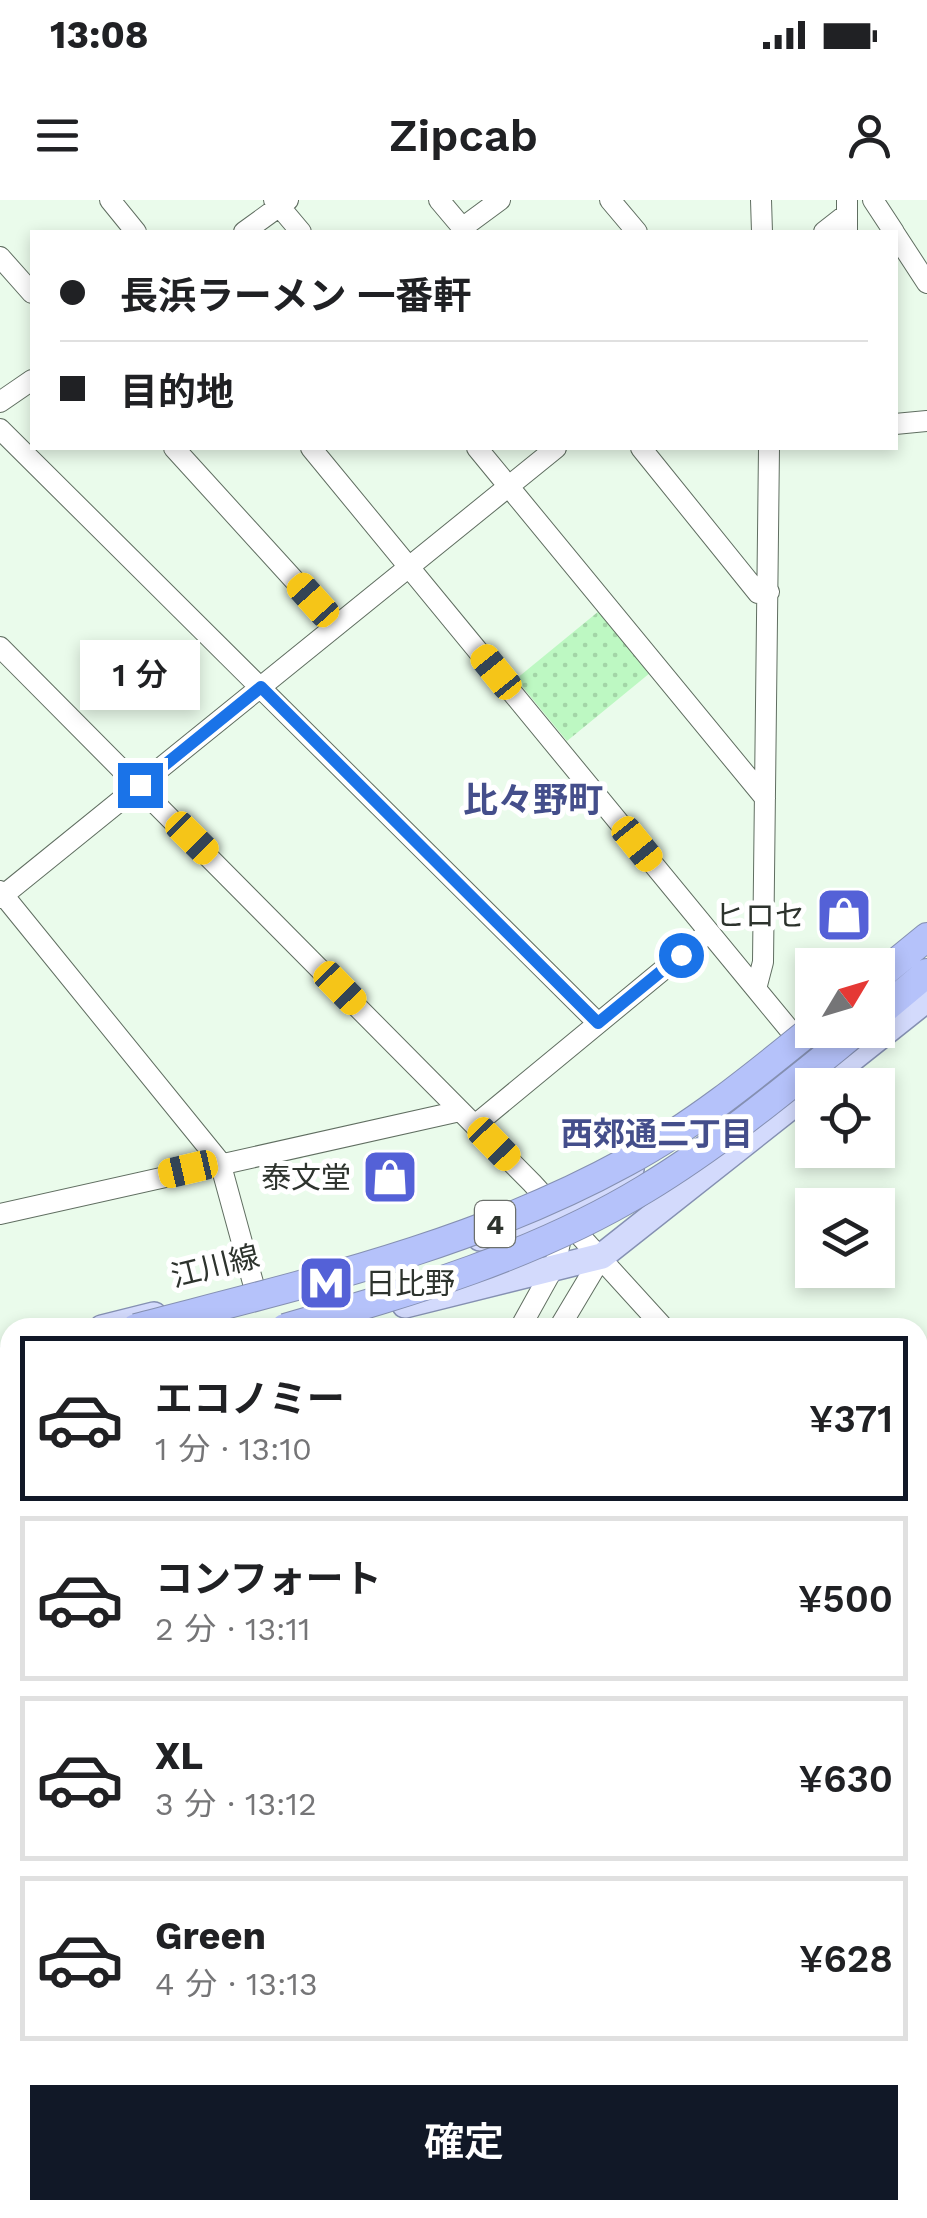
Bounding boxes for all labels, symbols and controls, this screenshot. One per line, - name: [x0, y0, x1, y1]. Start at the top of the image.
- text: 13:08: [50, 13, 149, 57]
- icon: menu: [30, 108, 85, 163]
- icon: person: [842, 108, 897, 163]
- text: Zipcab: [389, 109, 538, 162]
- text: 長浜ラーメン 一番軒: [120, 274, 471, 318]
- text: 目的地: [120, 370, 234, 414]
- car: [282, 568, 344, 632]
- car: [465, 639, 527, 705]
- callout: 1 分: [80, 640, 200, 710]
- text: 1 分: [112, 656, 168, 694]
- route end: [118, 763, 163, 808]
- district label: 比々野町: [463, 779, 603, 821]
- car: [160, 806, 224, 870]
- car: [606, 811, 668, 877]
- shop icon: ヒロセ: [814, 885, 874, 945]
- place label: ヒロセ: [715, 898, 805, 933]
- route start: [659, 933, 704, 978]
- north arrow: [795, 948, 895, 1048]
- map controls: [795, 948, 895, 1288]
- car: [308, 956, 372, 1020]
- button: locate: [795, 1068, 895, 1168]
- car: [462, 1112, 526, 1176]
- district label: 西郊通二丁目: [561, 1115, 753, 1153]
- shop icon: 泰文堂: [360, 1147, 420, 1207]
- car: [155, 1148, 221, 1190]
- place label: 泰文堂: [261, 1160, 351, 1195]
- button: layers: [795, 1188, 895, 1288]
- road number: 4: [475, 1201, 515, 1247]
- street label: 江川線: [167, 1238, 263, 1294]
- metro station icon: 日比野: [296, 1253, 356, 1313]
- place label: 日比野: [365, 1266, 455, 1301]
- icon: car: [35, 1374, 125, 1464]
- text: エコノミー: [155, 1377, 345, 1421]
- text: ¥371: [809, 1397, 893, 1441]
- text: 1 分 · 13:10: [155, 1430, 312, 1468]
- icon: car: [35, 1554, 125, 1644]
- text: コンフォート: [155, 1557, 382, 1601]
- text: ¥500: [798, 1577, 893, 1621]
- text: 2 分 · 13:11: [155, 1610, 311, 1648]
- icon: car: [35, 1734, 125, 1824]
- text: XL: [155, 1734, 203, 1778]
- text: ¥630: [798, 1757, 893, 1801]
- text: 3 分 · 13:12: [155, 1785, 317, 1823]
- icon: car: [35, 1914, 125, 2004]
- text: Green: [155, 1914, 266, 1958]
- text: ¥628: [799, 1937, 893, 1981]
- text: 4 分 · 13:13: [155, 1965, 318, 2003]
- button: 確定: [30, 2085, 898, 2200]

